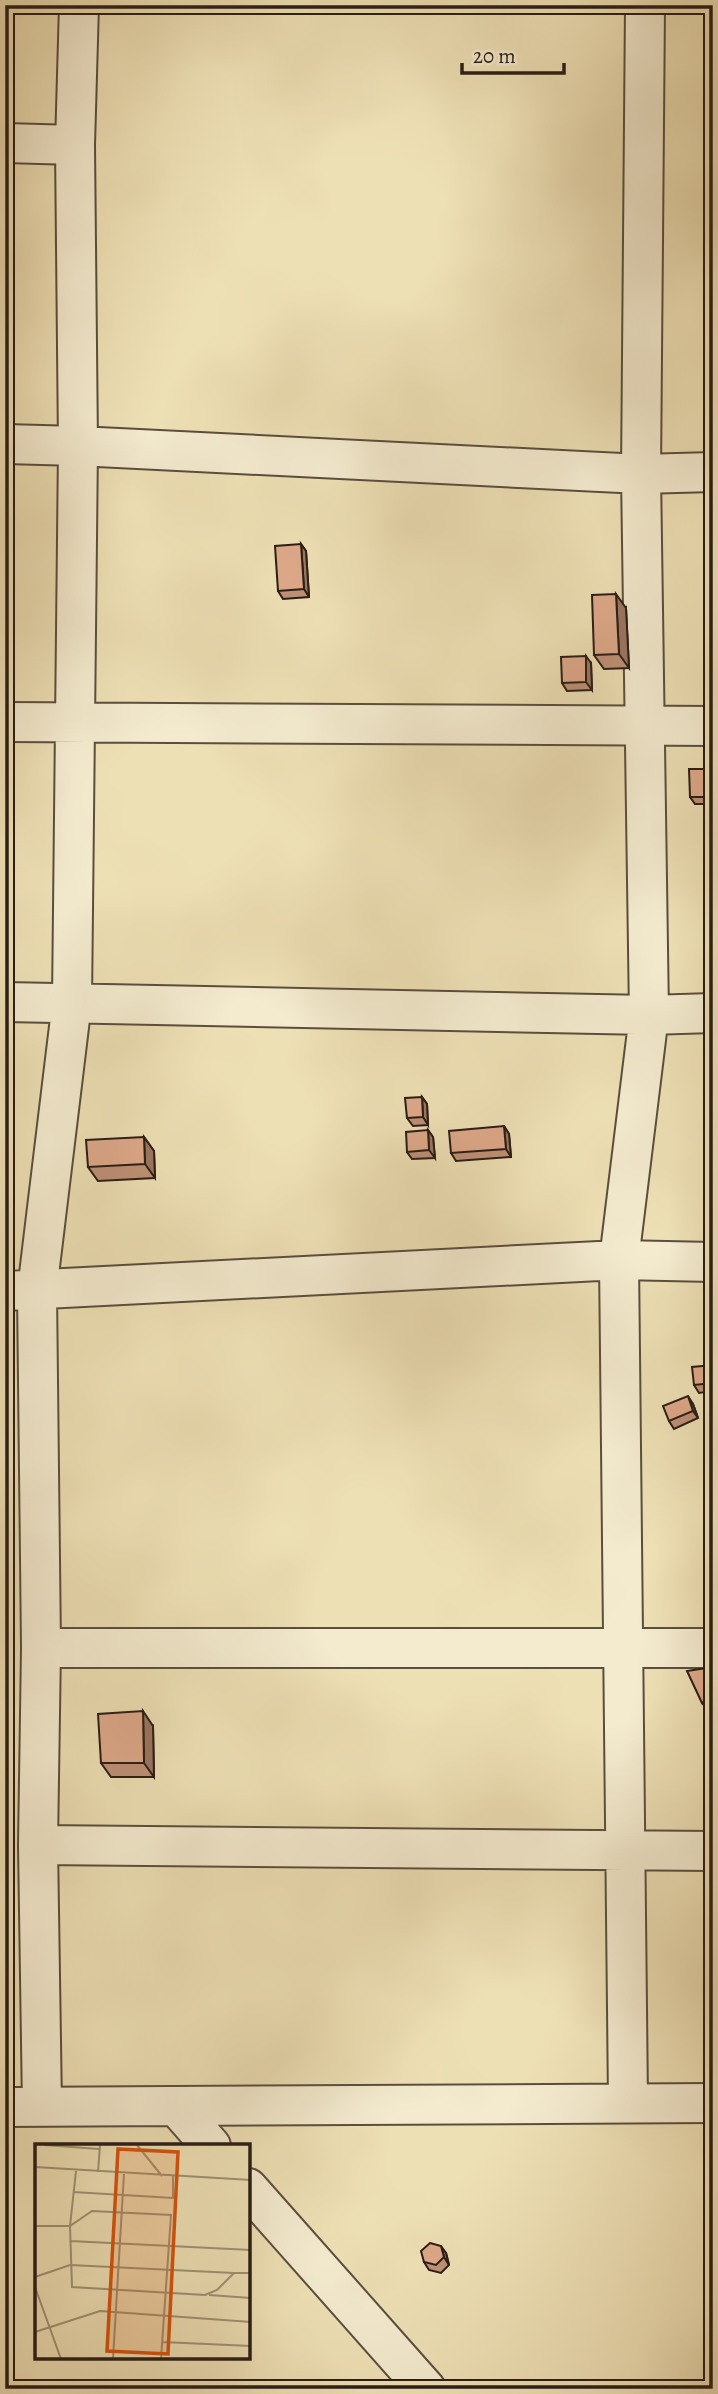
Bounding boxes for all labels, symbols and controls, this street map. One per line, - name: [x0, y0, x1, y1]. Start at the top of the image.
- scale bar: [462, 32, 564, 76]
- text: 20 m: [473, 42, 516, 70]
- inset map: [35, 2144, 250, 2359]

